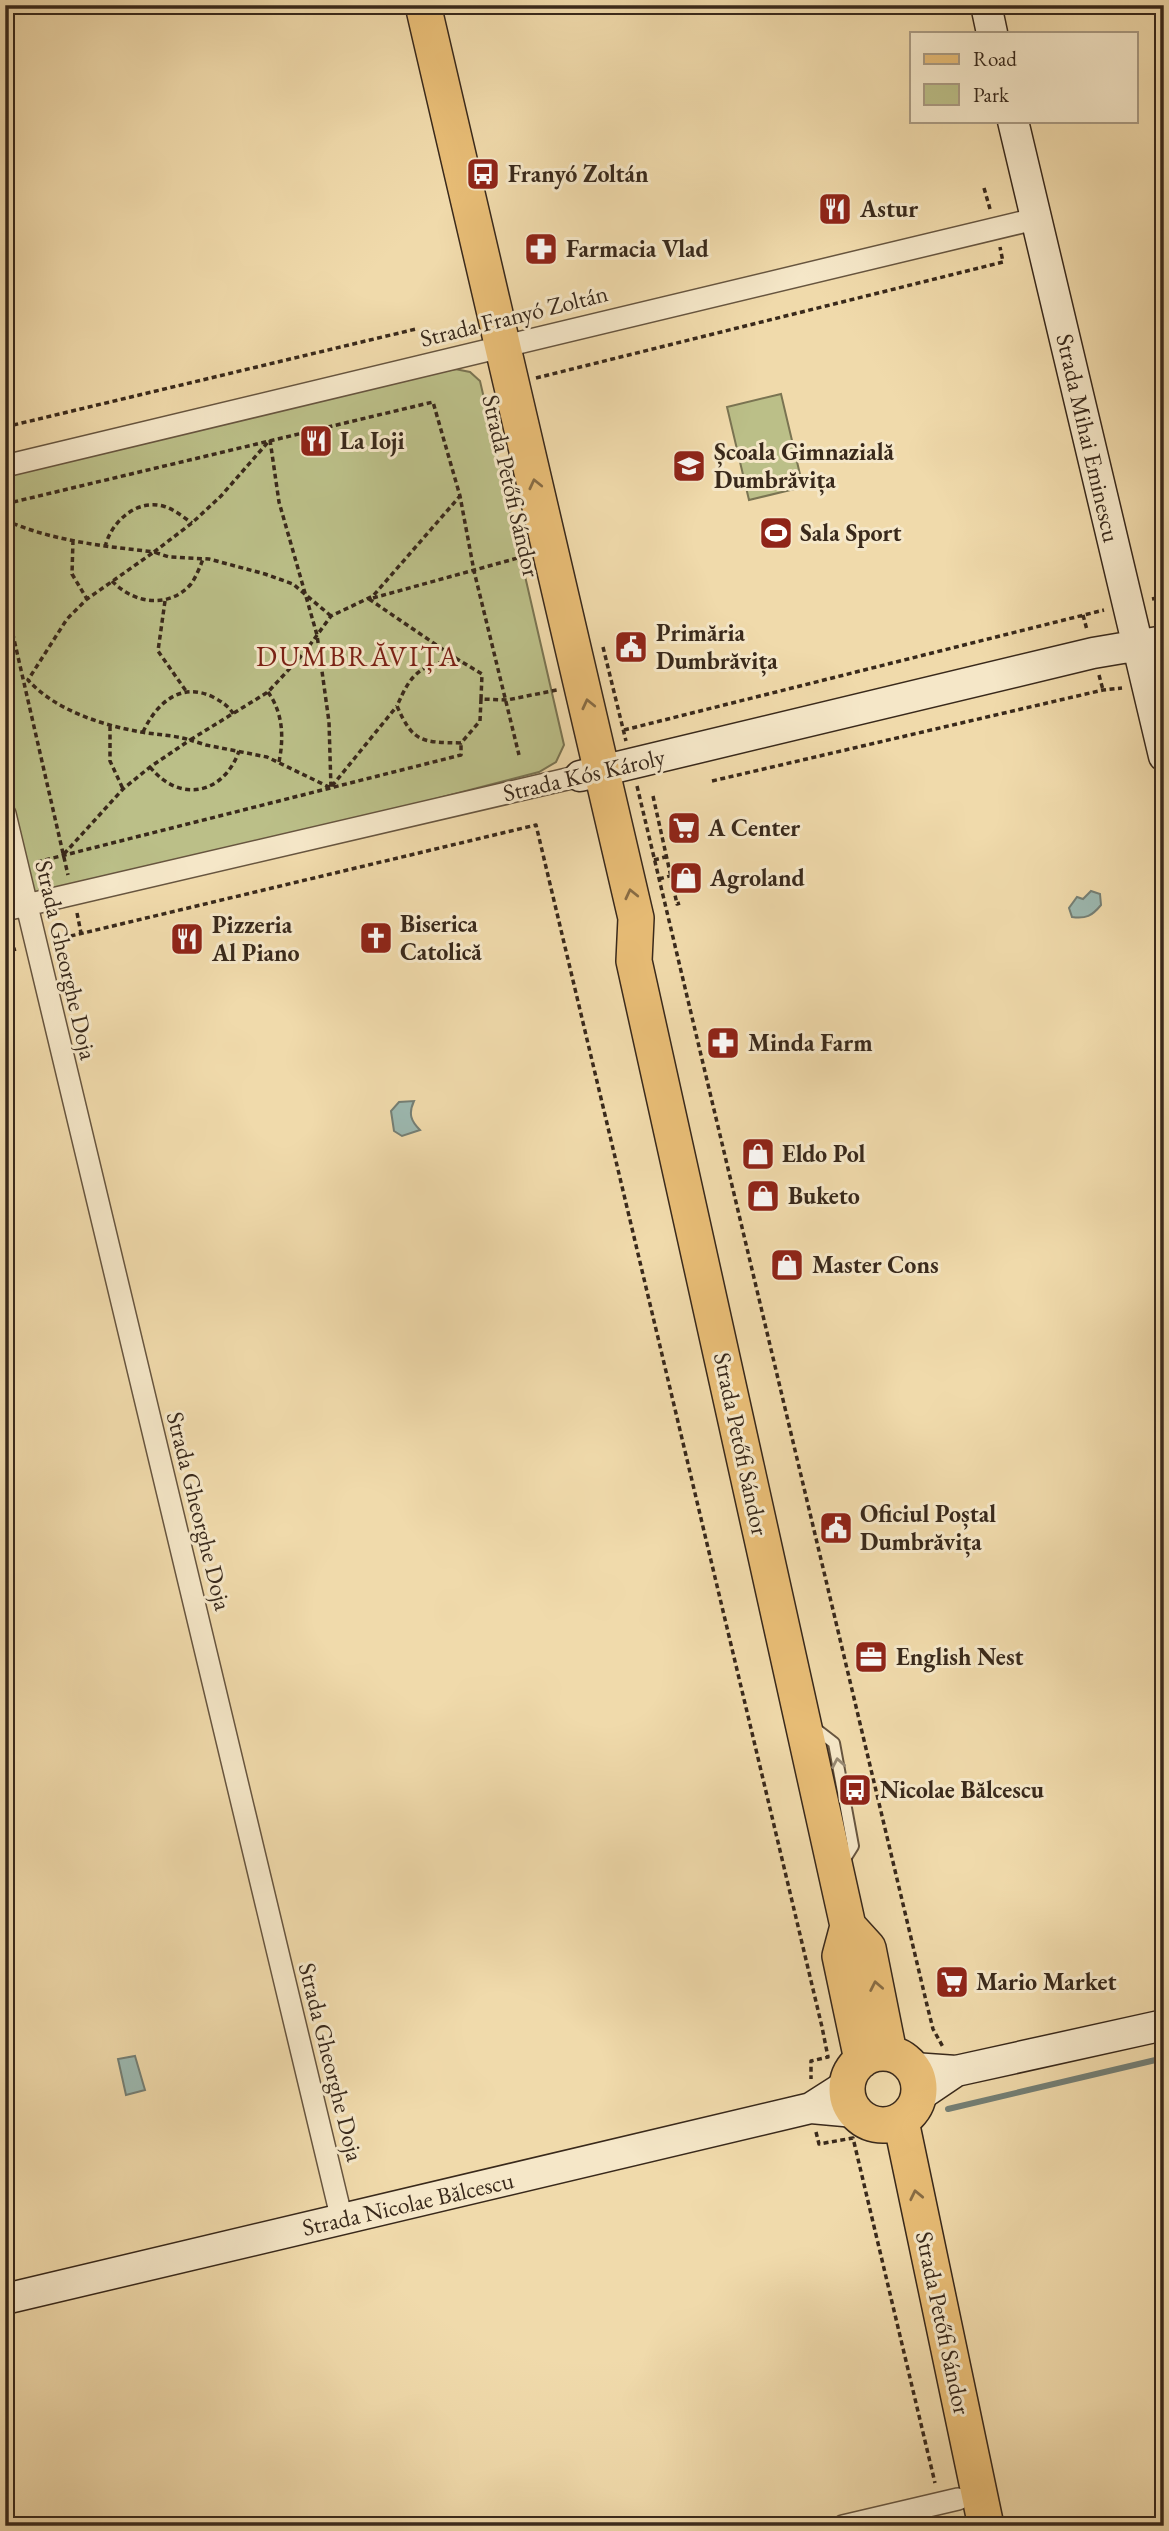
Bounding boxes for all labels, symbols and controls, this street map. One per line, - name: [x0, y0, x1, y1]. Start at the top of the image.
- legend: [910, 32, 1138, 122]
- text: Road: [973, 45, 1017, 72]
- text: Park: [973, 81, 1010, 108]
- bus stop icon: Franyó Zoltán: [464, 155, 502, 193]
- place label: Franyó Zoltán: [508, 158, 649, 190]
- restaurant icon: Astur: [816, 190, 854, 228]
- place label: Astur: [859, 193, 918, 224]
- pharmacy icon: Farmacia Vlad: [522, 230, 560, 268]
- place label: Farmacia Vlad: [566, 233, 710, 264]
- street label: Strada Franyó Zoltán: [417, 277, 611, 354]
- street label: Strada Mihai Eminescu: [1049, 331, 1128, 546]
- street label: Strada Petőfi Sándor: [475, 392, 548, 580]
- restaurant icon: La Ioji: [297, 422, 335, 460]
- place label: La Ioji: [340, 425, 405, 457]
- place label: Școala Gimnazială Dumbrăvița: [714, 436, 895, 496]
- school or university icon: Școala Gimnazială Dumbrăvița: [670, 447, 708, 485]
- one-way arrow: [529, 478, 543, 490]
- sports icon: Sala Sport: [757, 514, 795, 552]
- place label: Sala Sport: [800, 517, 902, 548]
- place label: Primăria Dumbrăvița: [656, 617, 778, 677]
- public building icon: Primăria Dumbrăvița: [612, 628, 650, 666]
- district label: DUMBRĂVIȚA: [256, 638, 460, 674]
- one-way arrow: [581, 698, 596, 710]
- street label: Strada Kós Károly: [500, 741, 668, 808]
- supermarket icon: A Center: [665, 809, 703, 847]
- place label: A Center: [707, 812, 800, 843]
- street label: Strada Gheorghe Doja: [28, 857, 105, 1063]
- shop icon: Agroland: [667, 859, 705, 897]
- place label: Agroland: [709, 862, 806, 894]
- one-way arrow: [624, 888, 639, 900]
- place label: Biserica Catolică: [400, 908, 482, 967]
- place label: Pizzeria Al Piano: [211, 909, 300, 968]
- church icon: Biserica Catolică: [357, 919, 395, 957]
- restaurant icon: Pizzeria Al Piano: [168, 920, 206, 958]
- pharmacy icon: Minda Farm: [704, 1024, 742, 1062]
- place label: Minda Farm: [748, 1027, 873, 1058]
- shop icon: Eldo Pol: [739, 1135, 777, 1173]
- place label: Eldo Pol: [782, 1138, 865, 1169]
- shop icon: Buketo: [744, 1177, 782, 1215]
- place label: Buketo: [788, 1180, 860, 1211]
- shop icon: Master Cons: [768, 1246, 806, 1284]
- place label: Master Cons: [812, 1249, 939, 1280]
- street label: Strada Petőfi Sándor: [707, 1350, 776, 1538]
- street label: Strada Gheorghe Doja: [160, 1408, 239, 1614]
- place label: Oficiul Poștal Dumbrăvița: [860, 1498, 996, 1558]
- public building icon: Oficiul Poștal Dumbrăvița: [817, 1509, 855, 1547]
- office icon: English Nest: [852, 1638, 890, 1676]
- place label: English Nest: [896, 1641, 1024, 1673]
- one-way arrow: [831, 1757, 846, 1769]
- bus stop icon: Nicolae Bălcescu: [836, 1771, 874, 1809]
- place label: Nicolae Bălcescu: [880, 1774, 1045, 1805]
- street label: Strada Gheorghe Doja: [292, 1959, 371, 2165]
- supermarket icon: Mario Market: [933, 1963, 971, 2001]
- place label: Mario Market: [976, 1966, 1116, 1997]
- one-way arrow: [869, 1980, 884, 1992]
- street label: Strada Nicolae Bălcescu: [299, 2164, 517, 2243]
- one-way arrow: [910, 2189, 925, 2201]
- street label: Strada Petőfi Sándor: [909, 2229, 978, 2417]

